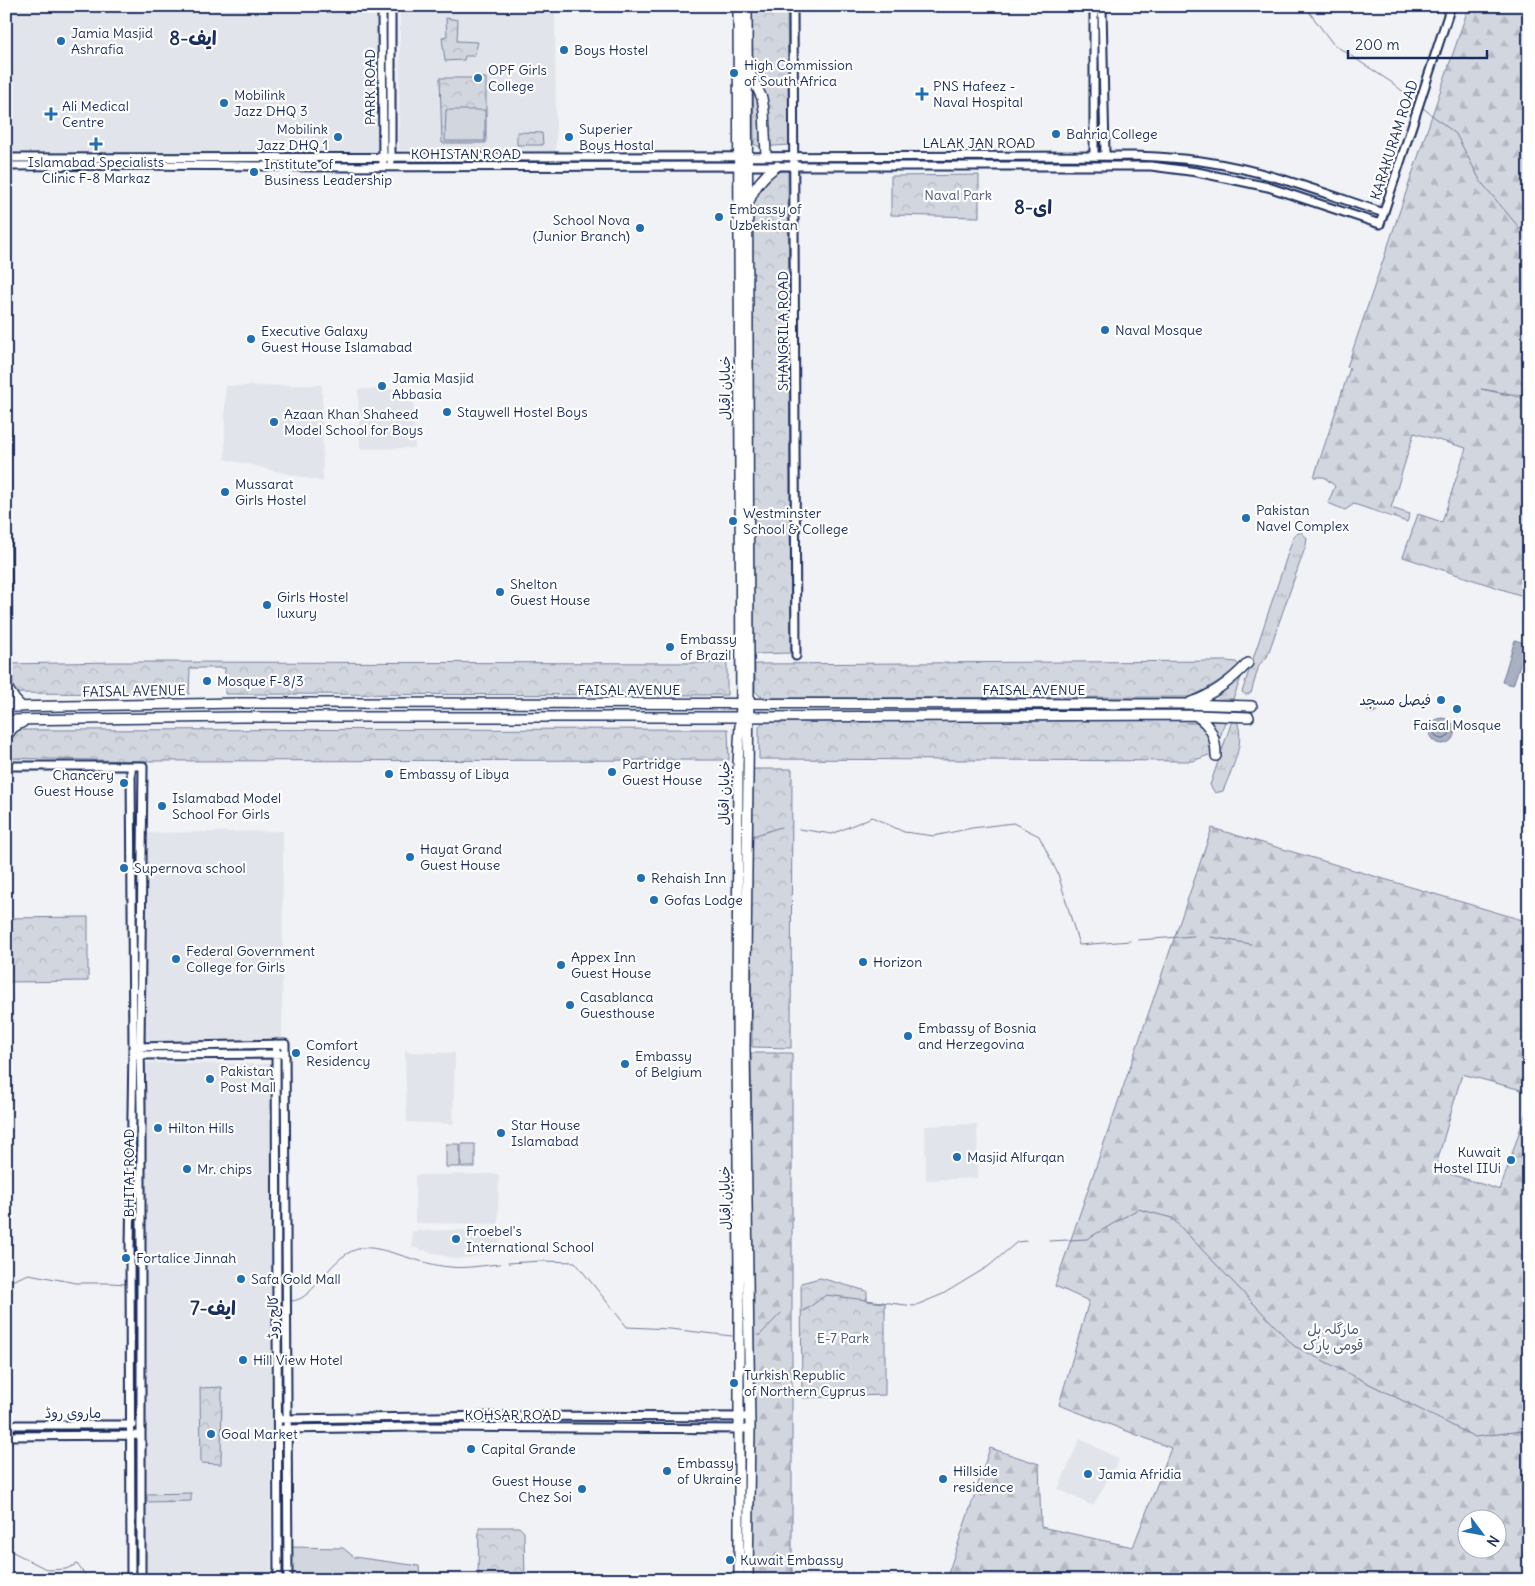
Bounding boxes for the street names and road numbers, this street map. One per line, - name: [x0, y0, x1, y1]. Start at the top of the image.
- street label: PARK ROAD: [361, 49, 379, 125]
- street label: KARAKURAM ROAD: [1366, 78, 1422, 202]
- street label: LALAK JAN ROAD: [923, 134, 1036, 152]
- street label: KOHISTAN ROAD: [411, 145, 521, 163]
- street label: SHANGRILA ROAD: [774, 271, 792, 391]
- street label: خیابان اقبال: [716, 356, 734, 420]
- street label: FAISAL AVENUE: [82, 681, 186, 701]
- street label: FAISAL AVENUE: [577, 681, 681, 699]
- street label: FAISAL AVENUE: [982, 681, 1086, 699]
- street label: خیابان اقبال: [714, 761, 734, 825]
- street label: BHITAI ROAD: [120, 1128, 138, 1218]
- street label: خیابان اقبال: [715, 1166, 735, 1230]
- street label: کالج روڈ: [264, 1295, 283, 1339]
- street label: ماروی روڈ: [45, 1404, 101, 1422]
- street label: KOHSAR ROAD: [465, 1406, 561, 1424]

